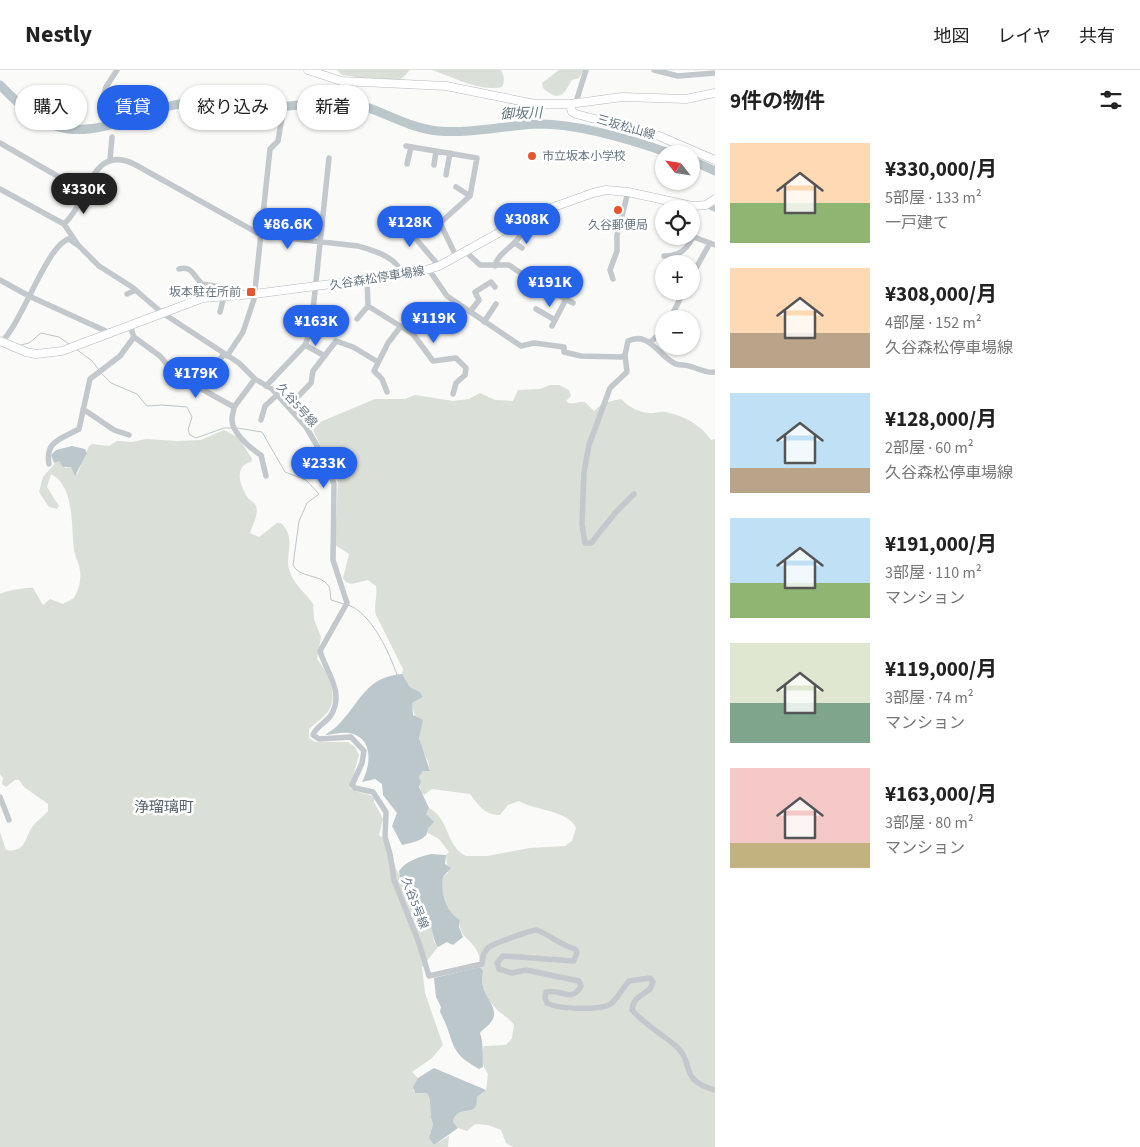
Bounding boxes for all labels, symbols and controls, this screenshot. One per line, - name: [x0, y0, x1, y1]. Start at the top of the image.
- text: Nestly: [25, 17, 92, 52]
- text: 地図: [934, 24, 970, 49]
- text: レイヤ: [998, 24, 1051, 49]
- text: 共有: [1079, 24, 1115, 49]
- chip: 購入: [15, 85, 87, 130]
- chip: 賃貸: [97, 85, 169, 130]
- chip: 絞り込み: [179, 85, 287, 130]
- chip: 新着: [297, 85, 369, 130]
- text: 9件の物件: [730, 86, 825, 116]
- icon: filters: [1097, 86, 1125, 114]
- water label: 御坂川: [500, 103, 544, 125]
- street label: 三坂松山線: [595, 111, 657, 144]
- north arrow: [655, 145, 700, 190]
- map controls: [655, 145, 700, 355]
- place label: 市立坂本小学校: [542, 148, 626, 165]
- marker: 市立坂本小学校: [526, 150, 538, 162]
- text: ¥330,000/月: [885, 154, 997, 184]
- icon: home: [770, 163, 830, 223]
- pin: ¥330K: [49, 172, 119, 215]
- text: ¥330K: [62, 178, 106, 200]
- text: 5部屋 · 133 m²: [885, 187, 982, 209]
- button: locate: [655, 200, 700, 245]
- pin: ¥308K: [492, 202, 562, 245]
- marker: 久谷郵便局: [612, 204, 624, 216]
- pin: ¥128K: [375, 206, 445, 248]
- pin: ¥86.6K: [247, 208, 329, 250]
- text: ¥308K: [505, 208, 549, 230]
- text: ¥128K: [388, 211, 432, 233]
- text: 一戸建て: [885, 212, 949, 234]
- text: ¥86.6K: [264, 213, 312, 235]
- place label: 久谷郵便局: [588, 217, 648, 234]
- button: +: [655, 255, 700, 300]
- street label: 久谷森松停車場線: [328, 263, 426, 294]
- pin: ¥191K: [515, 266, 585, 308]
- text: ¥191K: [528, 271, 572, 293]
- text: ¥308,000/月: [885, 279, 997, 309]
- place label: 坂本駐在所前: [169, 284, 241, 301]
- marker: 坂本駐在所前: [245, 286, 257, 298]
- icon: home: [770, 288, 830, 348]
- pin: ¥119K: [399, 302, 469, 344]
- pin: ¥163K: [281, 304, 351, 347]
- text: ¥119K: [412, 307, 456, 329]
- text: ¥163K: [294, 310, 338, 332]
- button: −: [655, 310, 700, 355]
- text: 4部屋 · 152 m²: [885, 312, 982, 334]
- text: 久谷森松停車場線: [885, 337, 1013, 359]
- pin: ¥179K: [161, 356, 231, 399]
- text: ¥179K: [174, 362, 218, 384]
- street label: 久谷5号線: [272, 380, 321, 431]
- text: ¥128,000/月: [885, 404, 997, 434]
- icon: home: [770, 413, 830, 473]
- text: 2部屋 · 60 m²: [885, 437, 974, 459]
- pin: ¥233K: [289, 446, 359, 489]
- text: ¥233K: [302, 452, 346, 474]
- text: 久谷森松停車場線: [885, 462, 1013, 484]
- text: ¥191,000/月: [885, 529, 997, 559]
- icon: home: [770, 538, 830, 598]
- text: 3部屋 · 110 m²: [885, 562, 982, 584]
- text: マンション: [885, 587, 965, 609]
- text: ¥119,000/月: [885, 654, 997, 684]
- icon: home: [770, 663, 830, 723]
- text: 3部屋 · 74 m²: [885, 687, 974, 709]
- text: マンション: [885, 712, 965, 734]
- text: ¥163,000/月: [885, 779, 997, 809]
- icon: home: [770, 788, 830, 848]
- district label: 浄瑠璃町: [134, 797, 194, 818]
- text: 3部屋 · 80 m²: [885, 812, 974, 834]
- text: マンション: [885, 837, 965, 859]
- street label: 久谷5号線: [397, 875, 432, 931]

